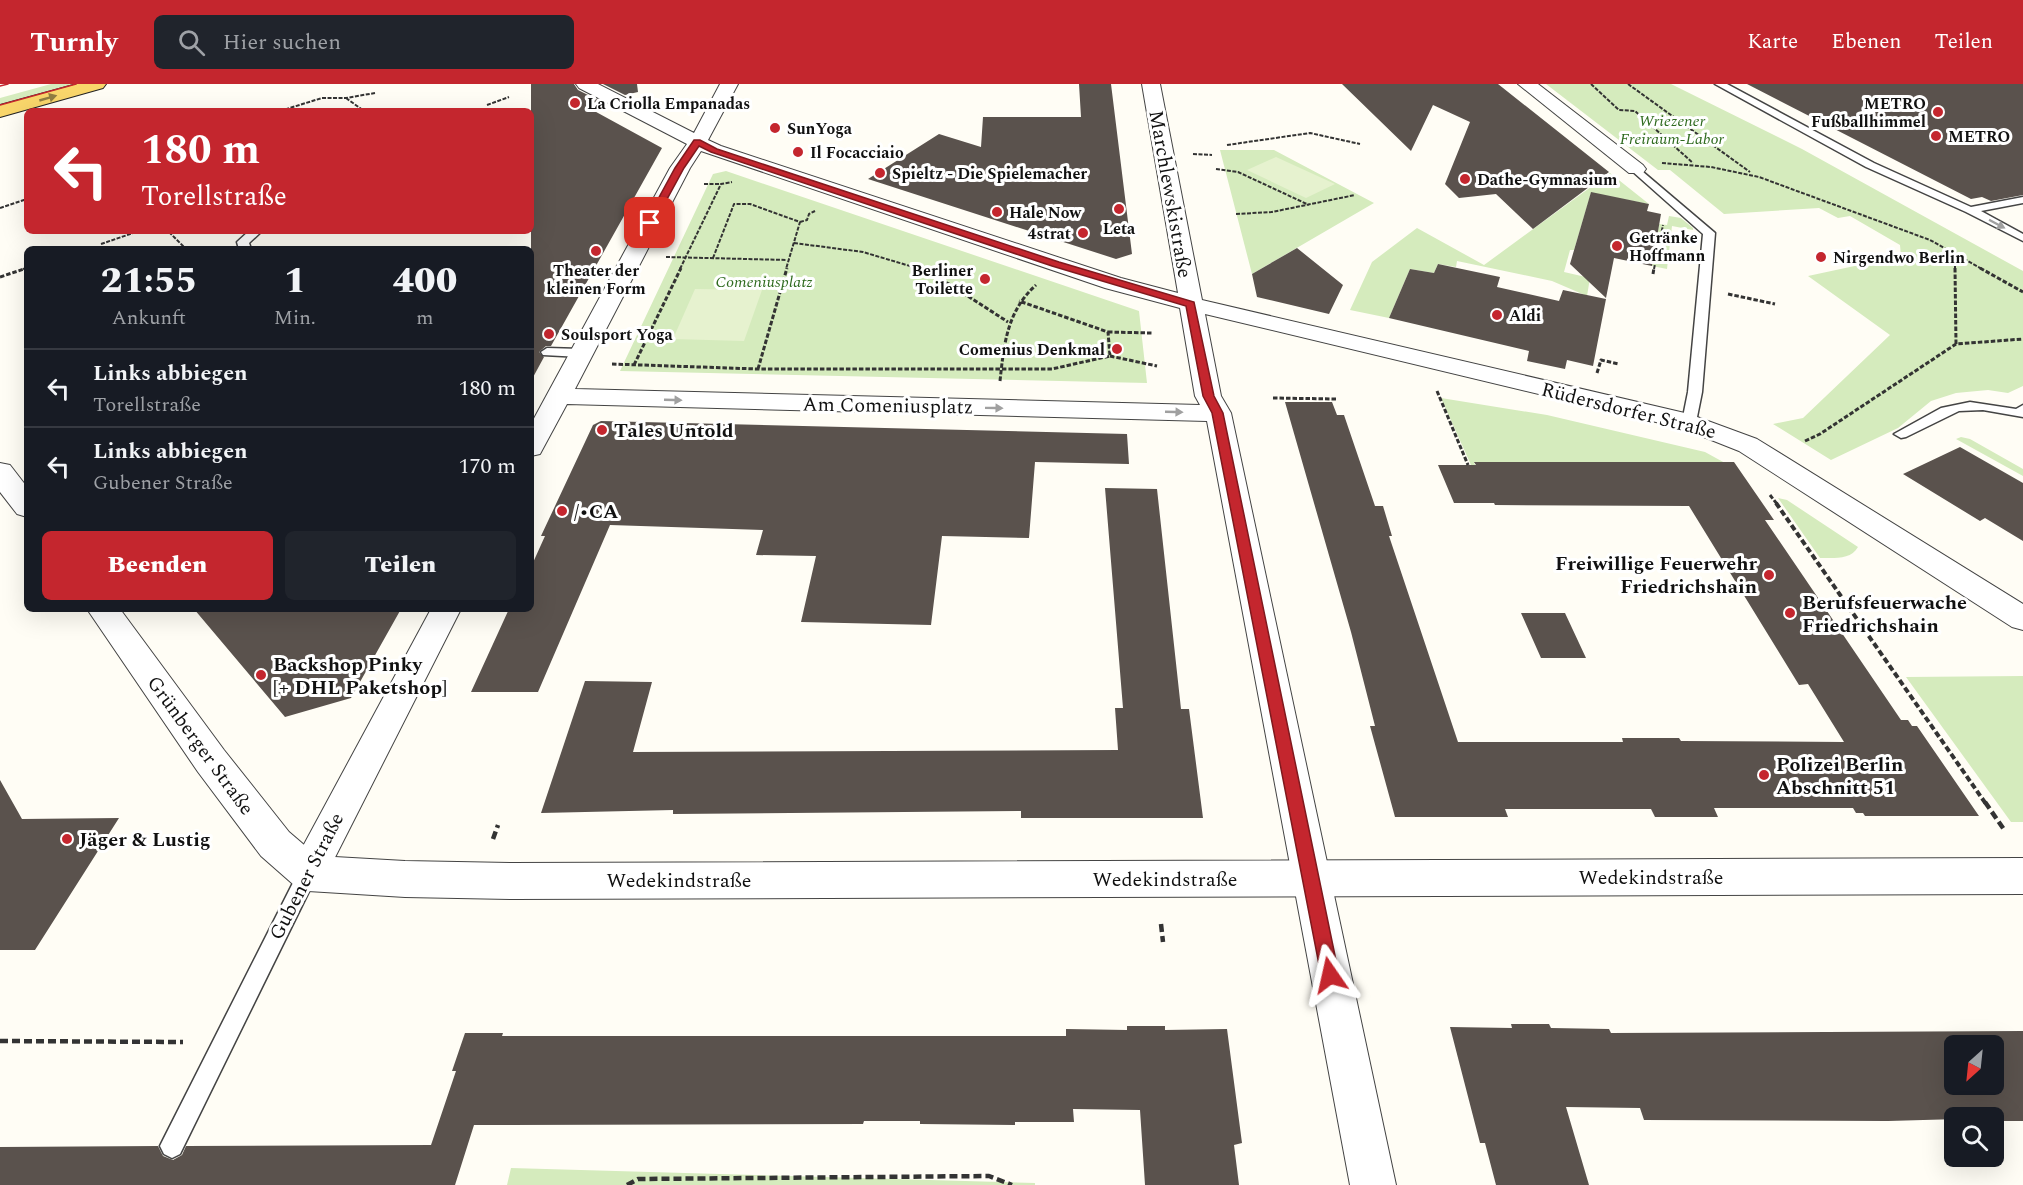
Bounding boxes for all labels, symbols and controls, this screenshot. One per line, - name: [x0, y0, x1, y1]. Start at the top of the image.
- search box: [154, 15, 574, 69]
- text: Turnly: [30, 21, 118, 64]
- icon: search: [175, 26, 208, 59]
- text: Hier suchen: [223, 26, 341, 59]
- text: Karte: [1747, 26, 1798, 58]
- text: Ebenen: [1831, 26, 1902, 58]
- text: Teilen: [1935, 26, 1993, 58]
- one-way arrow: [39, 92, 58, 102]
- place label: La Criolla Empanadas: [587, 92, 750, 116]
- place label: METRO Fußballhimmel: [1811, 92, 1926, 134]
- marker: La Criolla Empanadas: [568, 96, 582, 110]
- marker: METRO Fußballhimmel: [1931, 105, 1945, 119]
- street label: Marchlewskistraße: [1141, 108, 1200, 280]
- park label: Wriezener Freiraum-Labor: [1620, 109, 1725, 151]
- place label: SunYoga: [787, 117, 853, 141]
- text: 180 m: [141, 119, 260, 182]
- marker: SunYoga: [768, 121, 782, 135]
- place label: METRO: [1948, 125, 2010, 149]
- marker: METRO: [1929, 129, 1943, 143]
- icon: left: [42, 132, 120, 210]
- place label: Il Focacciaio: [810, 141, 904, 165]
- marker: Il Focacciaio: [791, 145, 805, 159]
- place label: Spieltz - Die Spielemacher: [892, 162, 1087, 186]
- marker: Spieltz - Die Spielemacher: [873, 166, 887, 180]
- place label: Dathe-Gymnasium: [1477, 168, 1618, 192]
- marker: Dathe-Gymnasium: [1458, 172, 1472, 186]
- text: Torellstraße: [141, 176, 287, 218]
- pin: [624, 197, 675, 248]
- place label: Hale Now: [1009, 201, 1082, 225]
- marker: Leta: [1112, 202, 1126, 216]
- marker: Hale Now: [990, 205, 1004, 219]
- icon: arrive: [633, 206, 666, 239]
- place label: Leta: [1103, 217, 1136, 241]
- one-way arrow: [1988, 219, 2005, 229]
- place label: 4strat: [1028, 222, 1071, 246]
- marker: 4strat: [1076, 226, 1090, 240]
- place label: Getränke Hoffmann: [1629, 226, 1705, 268]
- marker: Getränke Hoffmann: [1610, 239, 1624, 253]
- marker: Theater der kleinen Form: [589, 244, 603, 258]
- place label: Nirgendwo Berlin: [1833, 246, 1965, 270]
- marker: Nirgendwo Berlin: [1814, 250, 1828, 264]
- text: 21:55: [101, 254, 197, 309]
- text: 1: [284, 254, 306, 309]
- text: 400: [393, 254, 457, 309]
- place label: Theater der kleinen Form: [546, 259, 646, 301]
- place label: Berliner Toilette: [912, 259, 973, 301]
- park label: Comeniusplatz: [715, 270, 813, 294]
- marker: Berliner Toilette: [978, 272, 992, 286]
- text: Ankunft: [112, 303, 186, 333]
- text: Min.: [274, 303, 316, 333]
- text: m: [416, 303, 434, 333]
- place label: Aldi: [1509, 304, 1541, 328]
- marker: Aldi: [1490, 308, 1504, 322]
- place label: Soulsport Yoga: [561, 323, 674, 347]
- marker: Soulsport Yoga: [542, 327, 556, 341]
- place label: Comenius Denkmal: [959, 338, 1105, 362]
- marker: Comenius Denkmal: [1110, 342, 1124, 356]
- text: Links abbiegen: [93, 357, 248, 390]
- icon: left: [42, 372, 75, 405]
- text: 180 m: [459, 372, 516, 405]
- street label: Rüdersdorfer Straße: [1538, 375, 1719, 447]
- text: Torellstraße: [93, 390, 201, 420]
- street label: Am Comeniusplatz: [802, 390, 974, 422]
- one-way arrow: [664, 395, 683, 404]
- one-way arrow: [984, 403, 1003, 413]
- one-way arrow: [1165, 407, 1184, 417]
- place label: Tales Untold: [614, 416, 734, 446]
- marker: Tales Untold: [595, 423, 609, 437]
- text: Links abbiegen: [93, 435, 248, 468]
- icon: left: [42, 450, 75, 483]
- text: 170 m: [459, 450, 516, 483]
- text: Gubener Straße: [93, 468, 233, 498]
- place label: /•CA: [574, 497, 619, 527]
- marker: /•CA: [555, 504, 569, 518]
- button: Beenden: [42, 531, 273, 600]
- button: Teilen: [285, 531, 516, 600]
- place label: Freiwillige Feuerwehr Friedrichshain: [1555, 549, 1757, 602]
- marker: Freiwillige Feuerwehr Friedrichshain: [1762, 568, 1776, 582]
- place label: Berufsfeuerwache Friedrichshain: [1802, 588, 1967, 641]
- marker: Berufsfeuerwache Friedrichshain: [1783, 606, 1797, 620]
- place label: Backshop Pinky [+ DHL Paketshop]: [273, 650, 447, 703]
- marker: Backshop Pinky [+ DHL Paketshop]: [254, 668, 268, 682]
- street label: Grünberger Straße: [139, 670, 261, 822]
- place label: Polizei Berlin Abschnitt 51: [1776, 750, 1903, 803]
- marker: Polizei Berlin Abschnitt 51: [1757, 768, 1771, 782]
- street label: Gubener Straße: [262, 807, 352, 945]
- place label: Jäger & Lustig: [79, 825, 211, 855]
- marker: Jäger & Lustig: [60, 832, 74, 846]
- street label: Wedekindstraße: [1579, 863, 1723, 893]
- street label: Wedekindstraße: [1093, 865, 1237, 895]
- street label: Wedekindstraße: [607, 866, 751, 896]
- position arrow: [1298, 943, 1362, 1007]
- north arrow: [1944, 1035, 2004, 1095]
- map controls: [1944, 1035, 2004, 1167]
- button: search: [1944, 1107, 2004, 1167]

